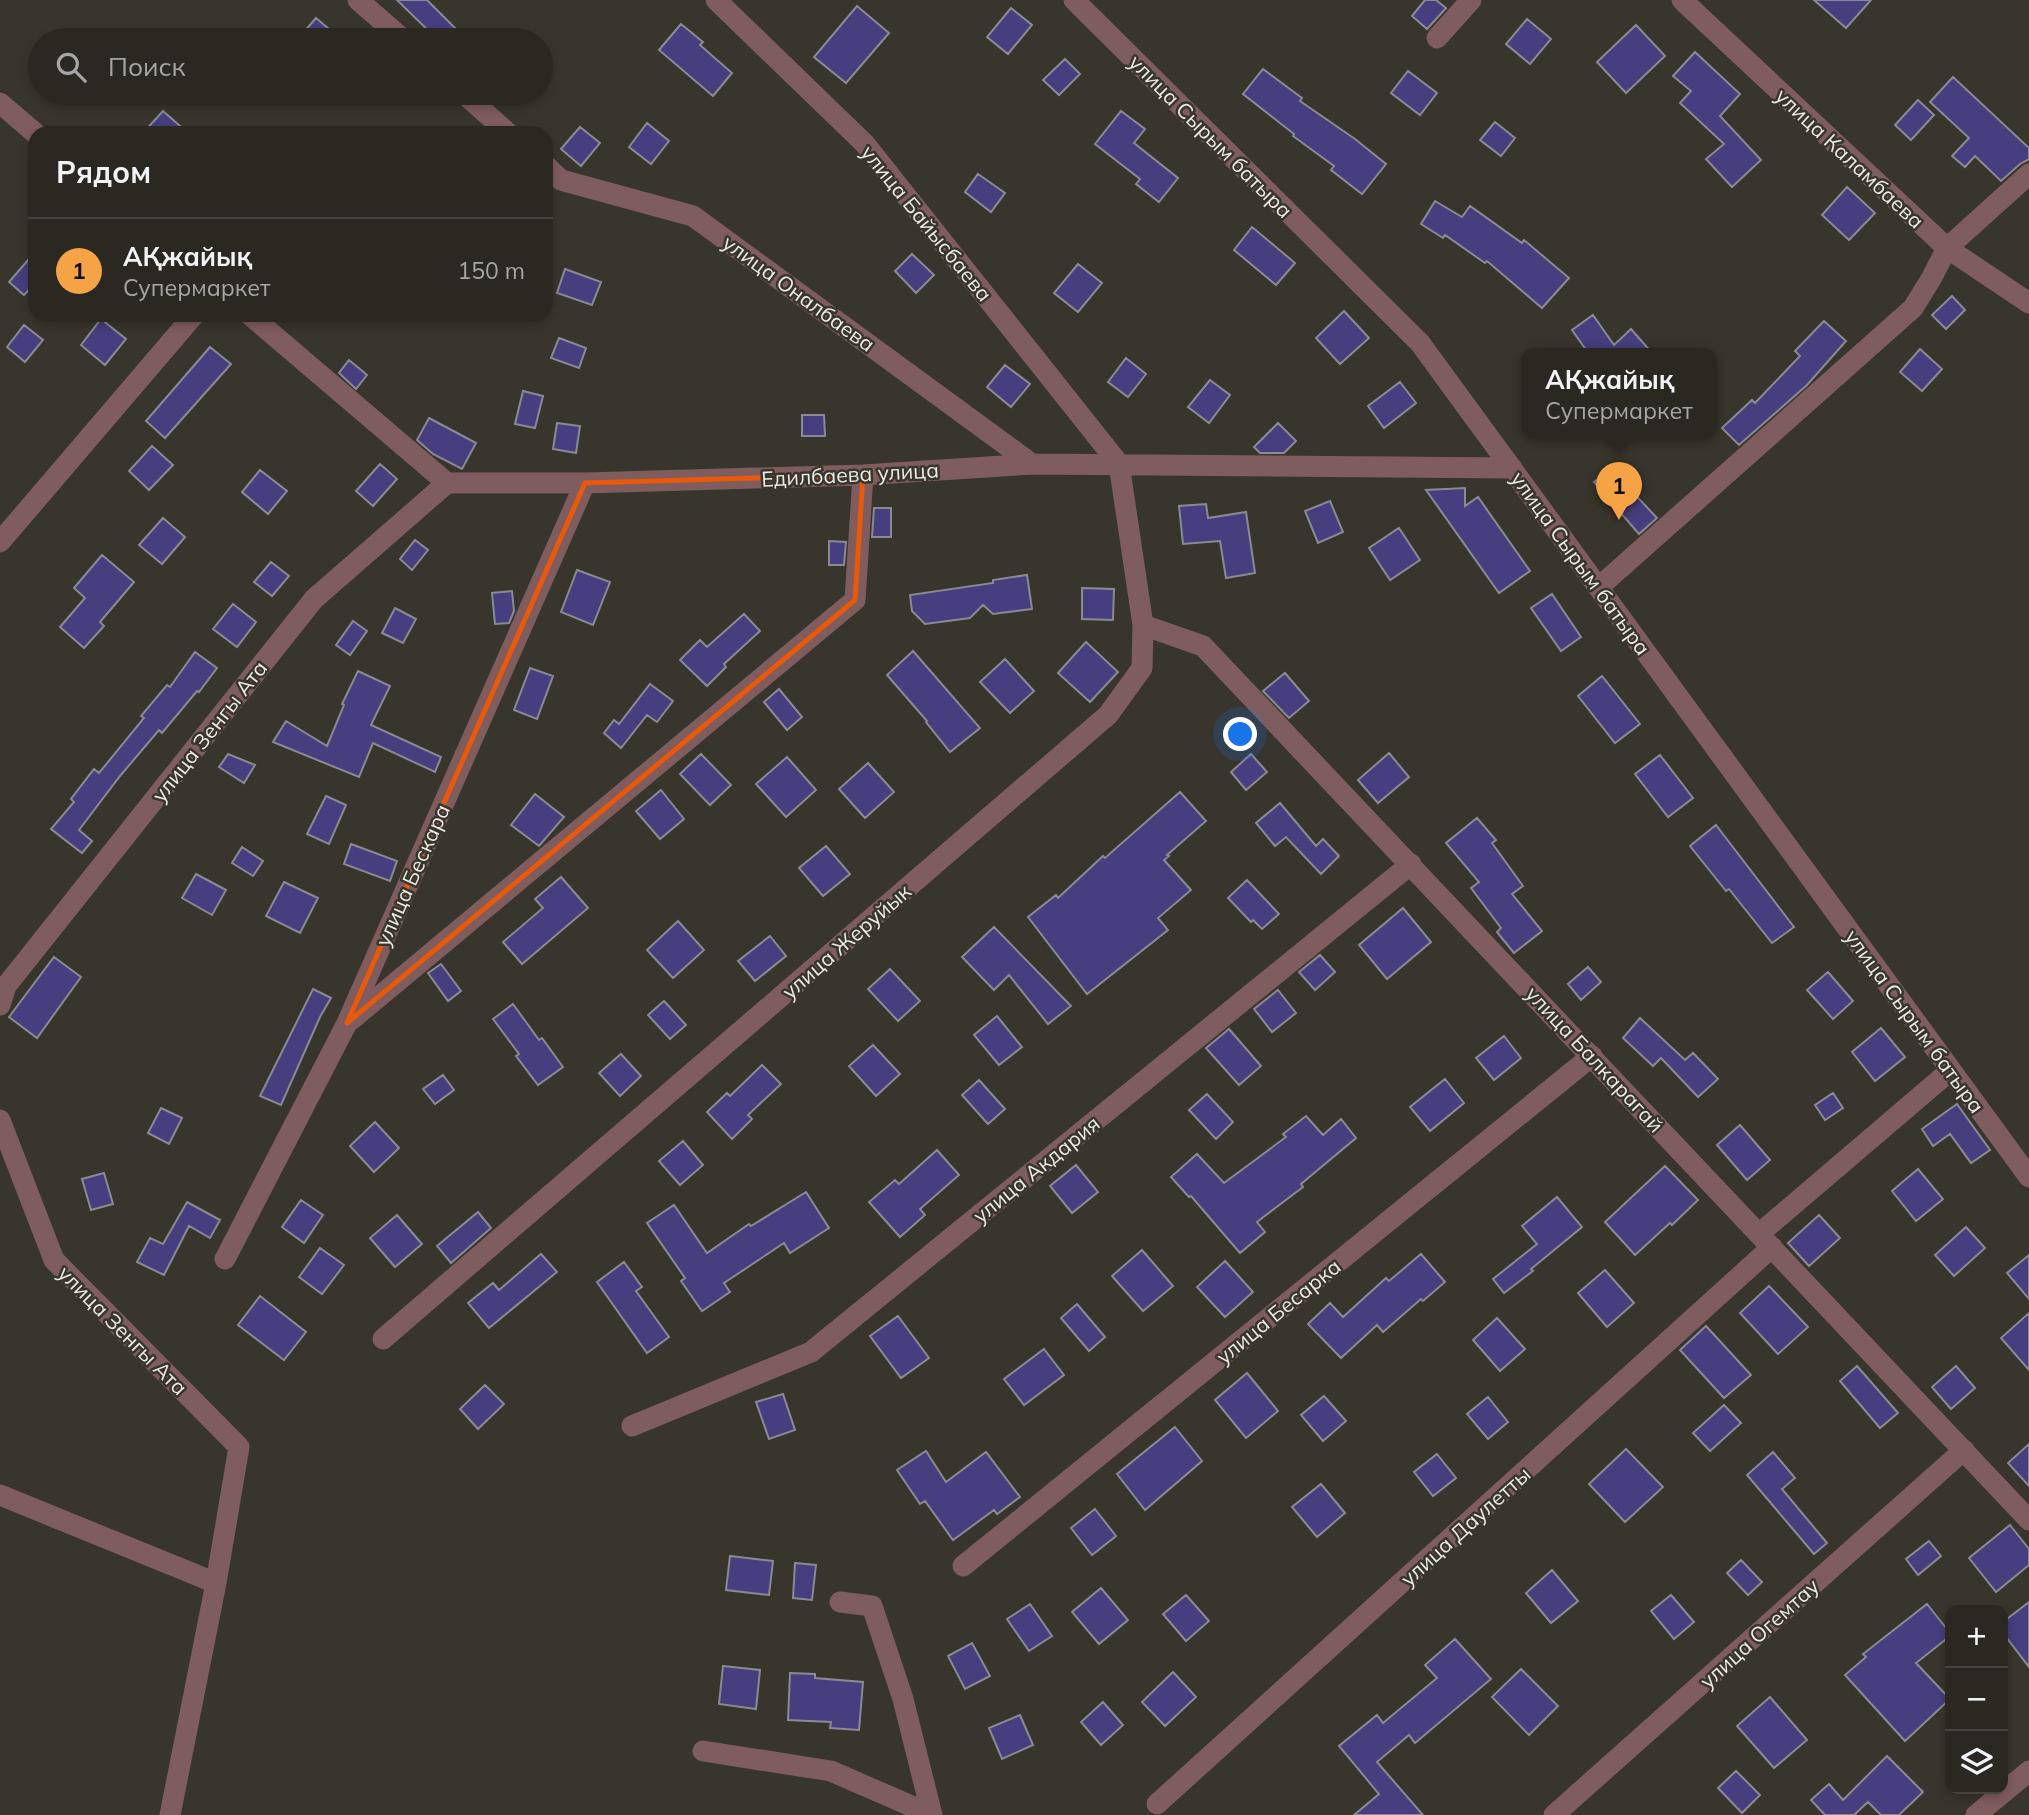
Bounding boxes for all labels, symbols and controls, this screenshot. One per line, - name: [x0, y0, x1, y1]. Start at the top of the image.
- search box: [28, 28, 553, 105]
- icon: search: [52, 48, 90, 86]
- street label: улица Сырым батыра: [1124, 49, 1298, 223]
- text: Поиск: [108, 50, 186, 83]
- street label: улица Каламбаева: [1770, 82, 1930, 234]
- street label: улица Байысбаева: [856, 140, 998, 306]
- text: Рядом: [56, 153, 151, 191]
- street label: улица Оналбаева: [718, 229, 880, 357]
- text: АҚжайық: [123, 240, 253, 273]
- text: 1: [72, 256, 86, 285]
- text: 150 m: [457, 256, 525, 285]
- text: Супермаркет: [123, 273, 270, 302]
- popup: [1521, 348, 1717, 439]
- text: АҚжайық: [1545, 363, 1675, 396]
- text: Супермаркет: [1545, 396, 1693, 425]
- street label: Едилбаева улица: [761, 456, 939, 492]
- pin: 1: [1596, 462, 1642, 520]
- street label: улица Сырым батыра: [1506, 466, 1656, 660]
- street label: улица Зенгы Ата: [146, 655, 272, 807]
- your location: [1223, 717, 1257, 751]
- street label: улица Бескара: [369, 800, 455, 950]
- street label: улица Жеруйык: [776, 877, 916, 1004]
- street label: улица Сырым батыра: [1840, 924, 1990, 1118]
- street label: улица Балкарагай: [1521, 981, 1669, 1137]
- street label: улица Акдария: [967, 1110, 1105, 1228]
- street label: улица Бесарка: [1210, 1253, 1346, 1369]
- street label: улица Зенгы Ата: [53, 1260, 193, 1400]
- street label: улица Даулетты: [1395, 1461, 1535, 1591]
- street label: улица Огемтау: [1694, 1573, 1824, 1693]
- map controls: [1945, 1605, 2008, 1794]
- button: +: [1945, 1605, 2008, 1668]
- button: −: [1945, 1668, 2008, 1731]
- button: layers: [1945, 1731, 2008, 1794]

